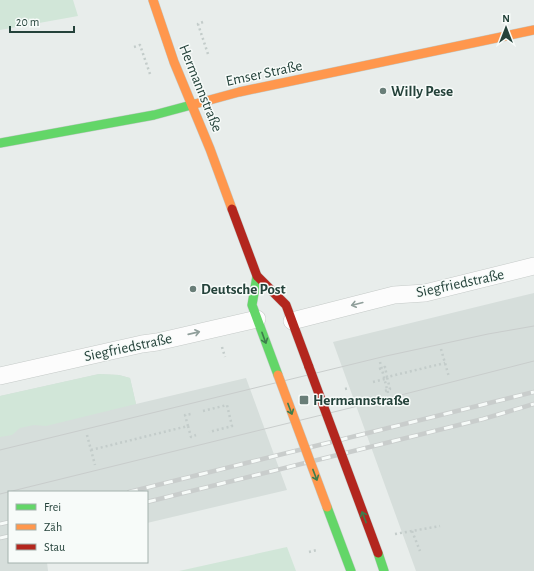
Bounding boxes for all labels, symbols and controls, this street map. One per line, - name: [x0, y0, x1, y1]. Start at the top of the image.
- scale bar: [10, 8, 74, 34]
- north arrow: [486, 8, 526, 48]
- text: N: [502, 13, 510, 24]
- text: 20 m: [16, 16, 39, 28]
- street label: Hermannstraße: [176, 42, 225, 134]
- street label: Emser Straße: [225, 58, 304, 89]
- place label: Willy Pese: [391, 84, 453, 99]
- marker: Willy Pese: [378, 86, 388, 96]
- street label: Siegfriedstraße: [415, 267, 506, 300]
- place label: Deutsche Post: [201, 282, 286, 297]
- marker: Deutsche Post: [188, 284, 198, 294]
- one-way arrow: [350, 301, 363, 309]
- one-way arrow: [187, 329, 200, 337]
- street label: Siegfriedstraße: [83, 331, 174, 364]
- one-way arrow: [261, 332, 268, 345]
- place label: Hermannstraße: [313, 393, 410, 408]
- marker: Hermannstraße: [298, 394, 310, 406]
- one-way arrow: [287, 403, 295, 415]
- one-way arrow: [312, 468, 319, 481]
- legend: [8, 491, 148, 563]
- text: Frei: [44, 501, 61, 513]
- one-way arrow: [360, 511, 368, 523]
- text: Zäh: [44, 521, 62, 533]
- text: Stau: [44, 541, 65, 553]

